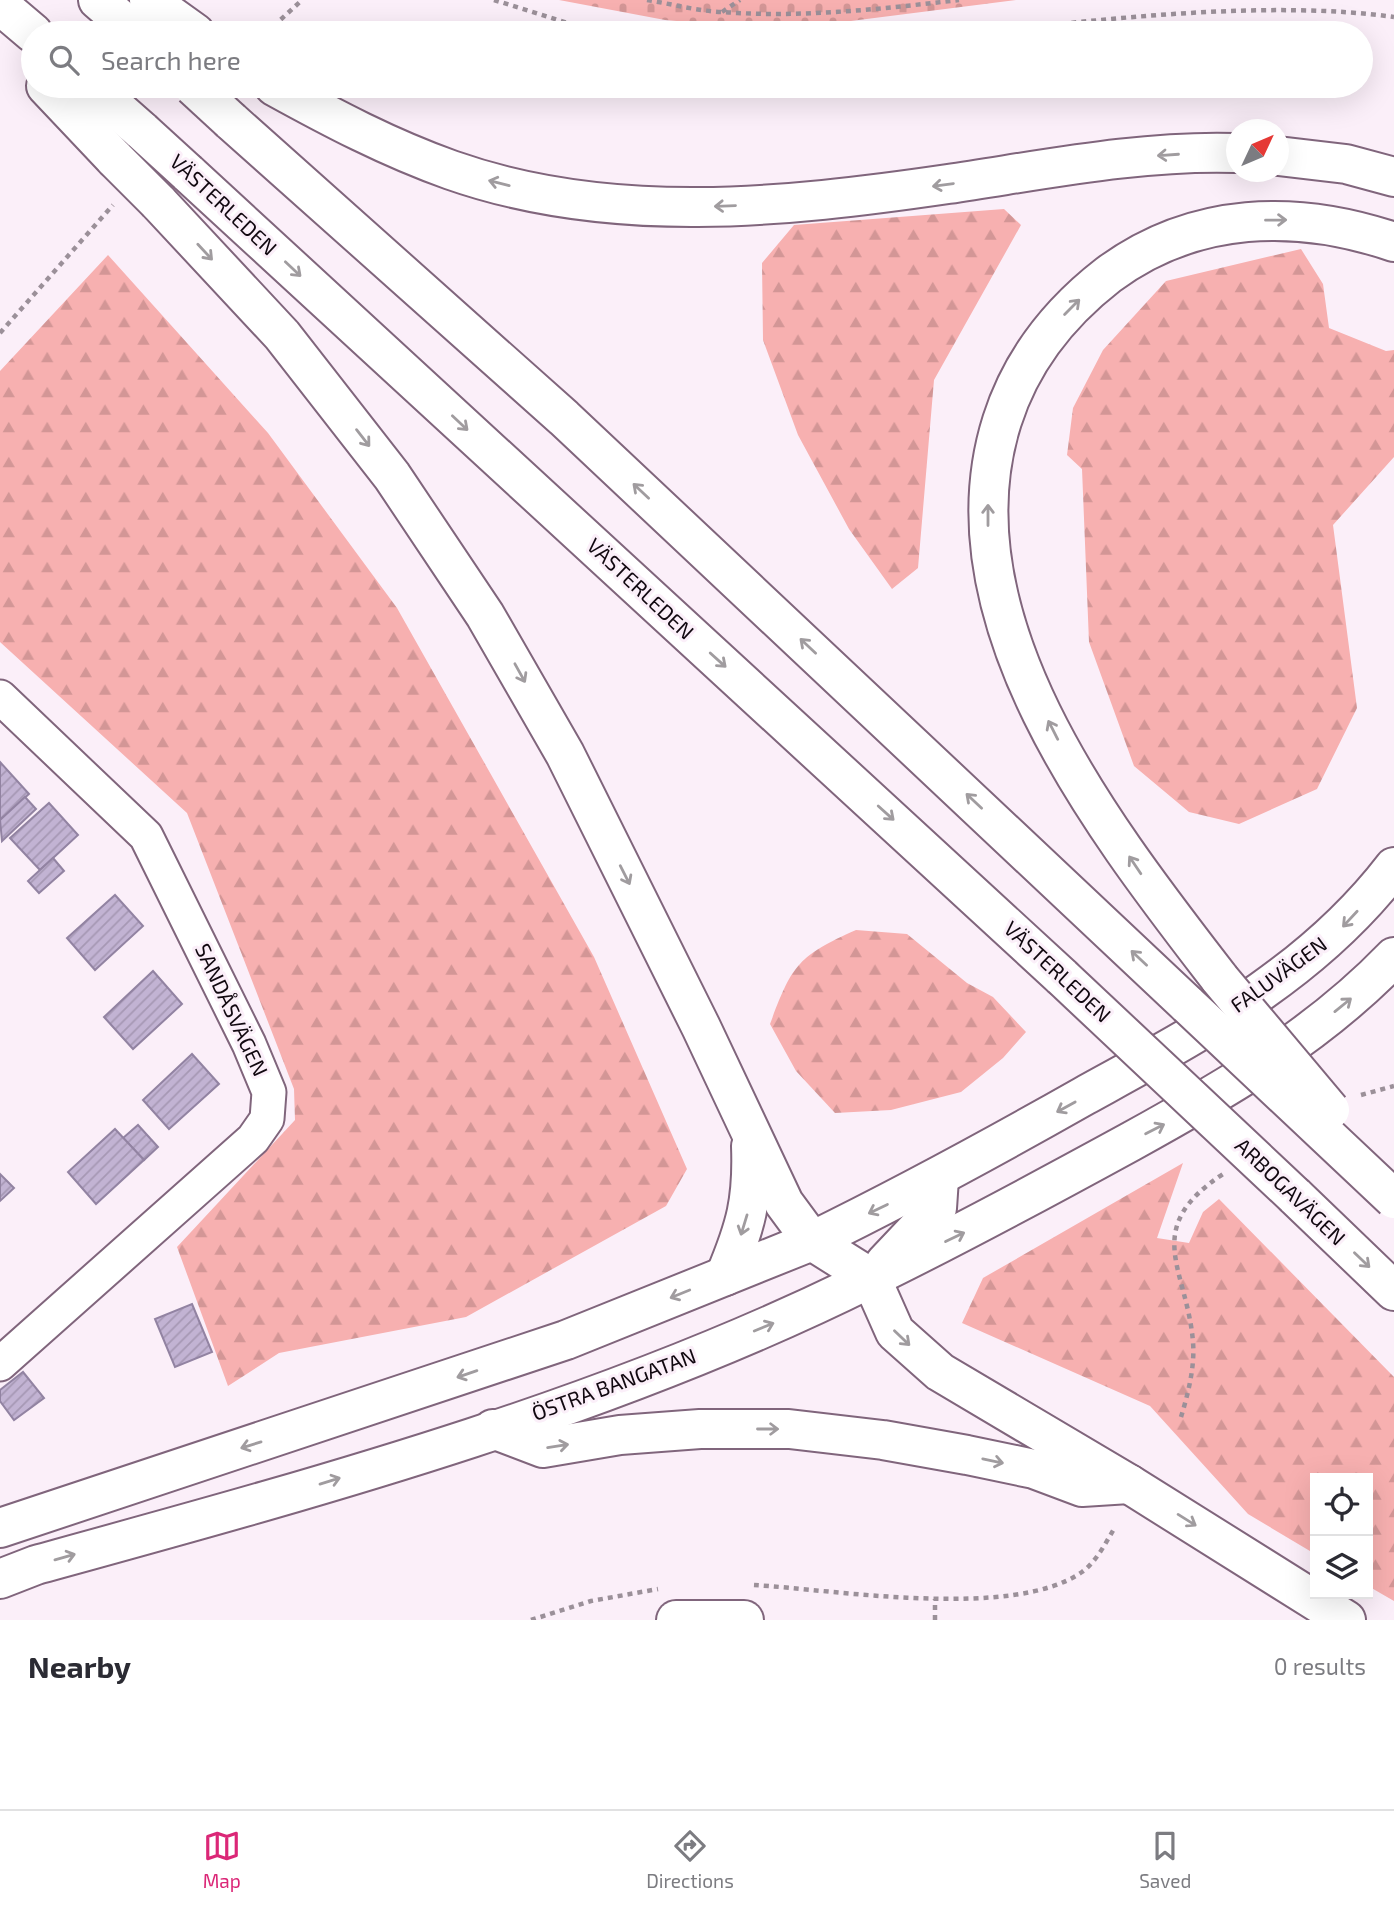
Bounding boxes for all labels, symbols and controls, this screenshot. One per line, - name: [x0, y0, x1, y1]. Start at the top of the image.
- search box: [21, 21, 1373, 98]
- icon: search: [45, 41, 83, 79]
- text: Search here: [101, 44, 241, 75]
- north arrow: [1226, 119, 1289, 182]
- street label: VÄSTERLEDEN: [165, 148, 283, 260]
- one-way arrow: [1157, 148, 1180, 161]
- one-way arrow: [488, 176, 511, 189]
- one-way arrow: [932, 178, 955, 191]
- one-way arrow: [713, 200, 736, 213]
- one-way arrow: [1264, 214, 1287, 227]
- one-way arrow: [196, 243, 213, 260]
- one-way arrow: [284, 261, 301, 278]
- one-way arrow: [1063, 298, 1080, 315]
- one-way arrow: [451, 415, 468, 432]
- one-way arrow: [355, 429, 370, 447]
- one-way arrow: [633, 482, 650, 499]
- one-way arrow: [981, 503, 995, 526]
- street label: VÄSTERLEDEN: [582, 532, 700, 644]
- one-way arrow: [799, 638, 817, 655]
- one-way arrow: [709, 652, 727, 668]
- one-way arrow: [514, 662, 527, 683]
- one-way arrow: [1045, 720, 1059, 741]
- one-way arrow: [966, 793, 983, 810]
- one-way arrow: [877, 805, 894, 822]
- one-way arrow: [1128, 856, 1142, 875]
- one-way arrow: [619, 864, 633, 885]
- one-way arrow: [1341, 910, 1358, 927]
- street label: VÄSTERLEDEN: [999, 915, 1117, 1027]
- street label: FALUVÄGEN: [1225, 931, 1331, 1017]
- street label: SANDÅSVÄGEN: [191, 939, 274, 1080]
- one-way arrow: [1131, 949, 1148, 966]
- one-way arrow: [1333, 997, 1351, 1012]
- one-way arrow: [1056, 1100, 1076, 1114]
- one-way arrow: [1144, 1122, 1165, 1135]
- street label: ARBOGAVÄGEN: [1231, 1132, 1351, 1250]
- one-way arrow: [868, 1202, 889, 1216]
- one-way arrow: [737, 1214, 750, 1236]
- one-way arrow: [944, 1230, 965, 1244]
- one-way arrow: [1353, 1251, 1370, 1268]
- one-way arrow: [670, 1289, 692, 1302]
- one-way arrow: [752, 1319, 774, 1332]
- one-way arrow: [894, 1329, 911, 1346]
- street label: ÖSTRA BANGATAN: [528, 1342, 699, 1425]
- one-way arrow: [457, 1369, 479, 1381]
- one-way arrow: [757, 1422, 780, 1436]
- one-way arrow: [240, 1439, 262, 1452]
- one-way arrow: [546, 1439, 568, 1452]
- one-way arrow: [981, 1454, 1004, 1468]
- map controls: [1310, 1473, 1373, 1599]
- button: locate: [1310, 1473, 1373, 1536]
- one-way arrow: [319, 1474, 341, 1487]
- one-way arrow: [1177, 1514, 1197, 1528]
- button: layers: [1310, 1536, 1373, 1599]
- one-way arrow: [53, 1550, 75, 1563]
- text: Nearby: [28, 1648, 131, 1684]
- text: 0 results: [1274, 1652, 1366, 1680]
- tab: Map: [203, 1827, 241, 1892]
- tab: Directions: [646, 1827, 734, 1892]
- tab: Saved: [1139, 1827, 1191, 1892]

